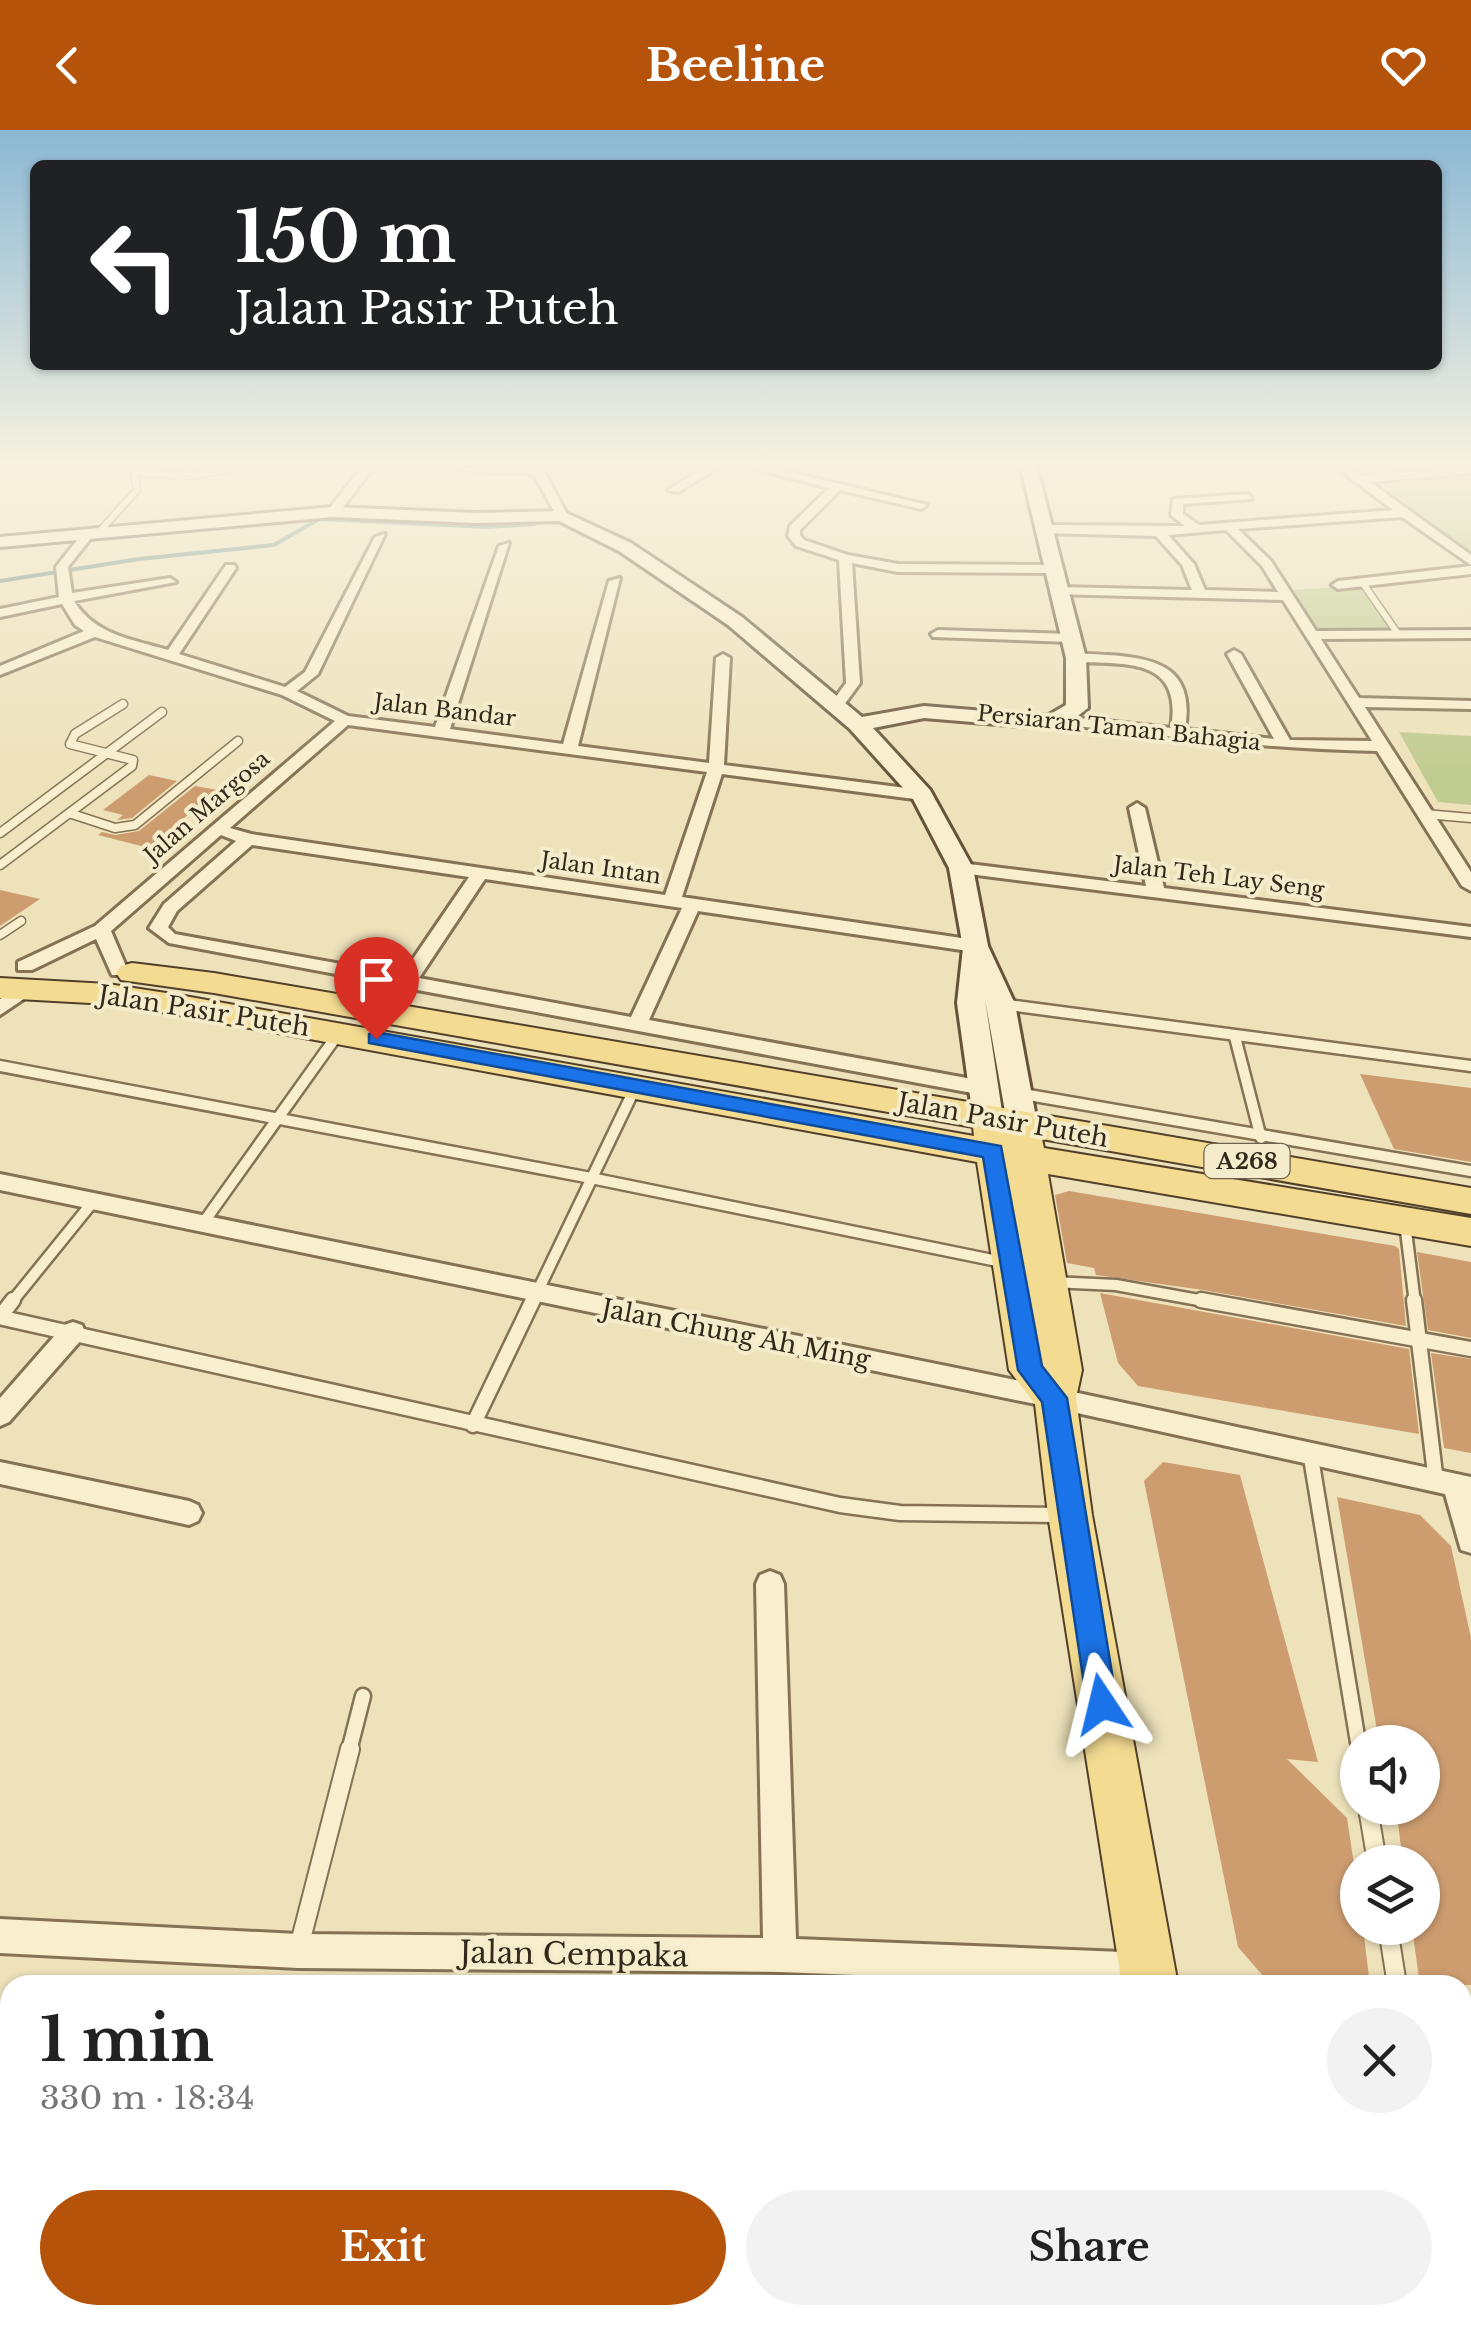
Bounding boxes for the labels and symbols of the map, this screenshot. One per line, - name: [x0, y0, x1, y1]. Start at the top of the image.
- street label: Jalan Bandar: [370, 688, 518, 732]
- street label: Persiaran Taman Bahagia: [976, 700, 1263, 756]
- street label: Jalan Margosa: [137, 745, 276, 871]
- street label: Jalan Intan: [536, 846, 663, 890]
- street label: Jalan Teh Lay Seng: [1109, 850, 1327, 903]
- pin: [334, 937, 419, 1040]
- street label: Jalan Pasir Puteh: [93, 979, 312, 1043]
- street label: Jalan Pasir Puteh: [892, 1086, 1111, 1154]
- road number: A268: [1204, 1144, 1290, 1178]
- street label: Jalan Chung Ah Ming: [596, 1292, 874, 1375]
- position arrow: [1050, 1652, 1154, 1756]
- street label: Jalan Cempaka: [455, 1933, 689, 1974]

